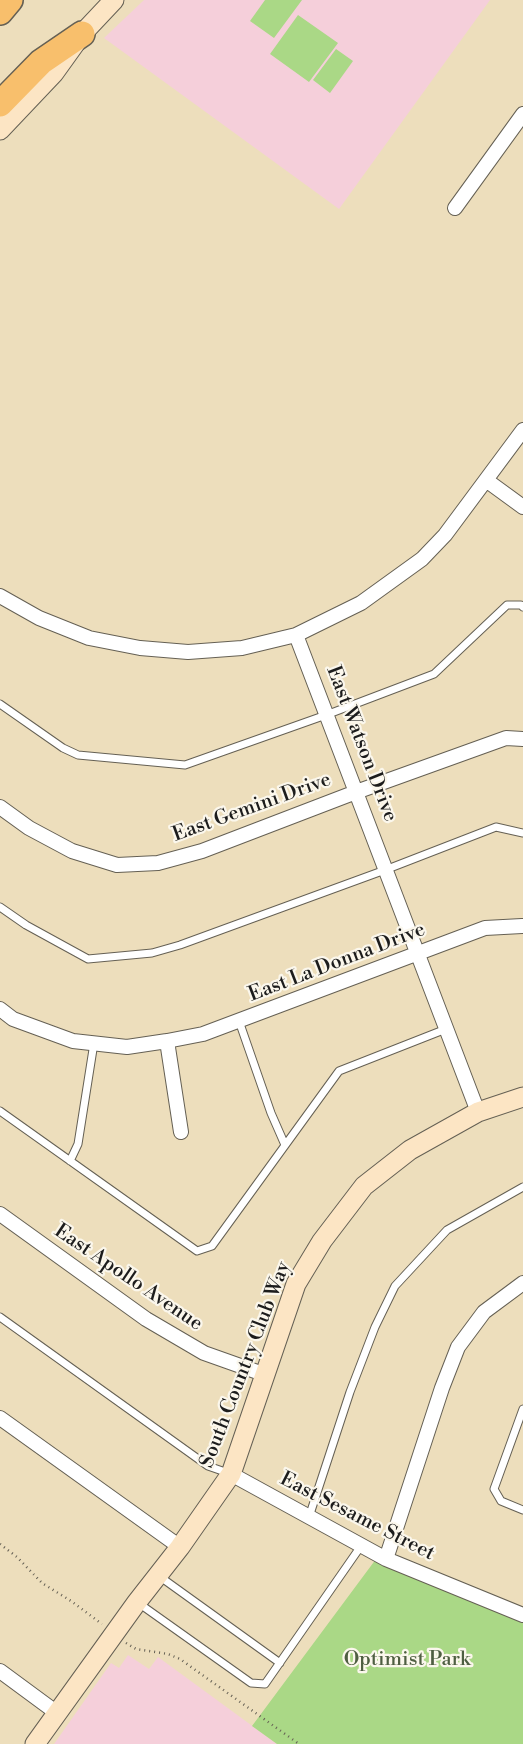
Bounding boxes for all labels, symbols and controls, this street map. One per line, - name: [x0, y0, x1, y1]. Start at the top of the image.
- street label: East Watson Drive: [320, 663, 402, 825]
- street label: East Gemini Drive: [170, 768, 334, 848]
- street label: East La Donna Drive: [245, 918, 429, 1008]
- street label: East Apollo Avenue: [49, 1219, 207, 1337]
- street label: South Country Club Way: [196, 1258, 296, 1472]
- street label: East Sesame Street: [276, 1468, 438, 1566]
- park label: Optimist Park: [344, 1648, 470, 1672]

